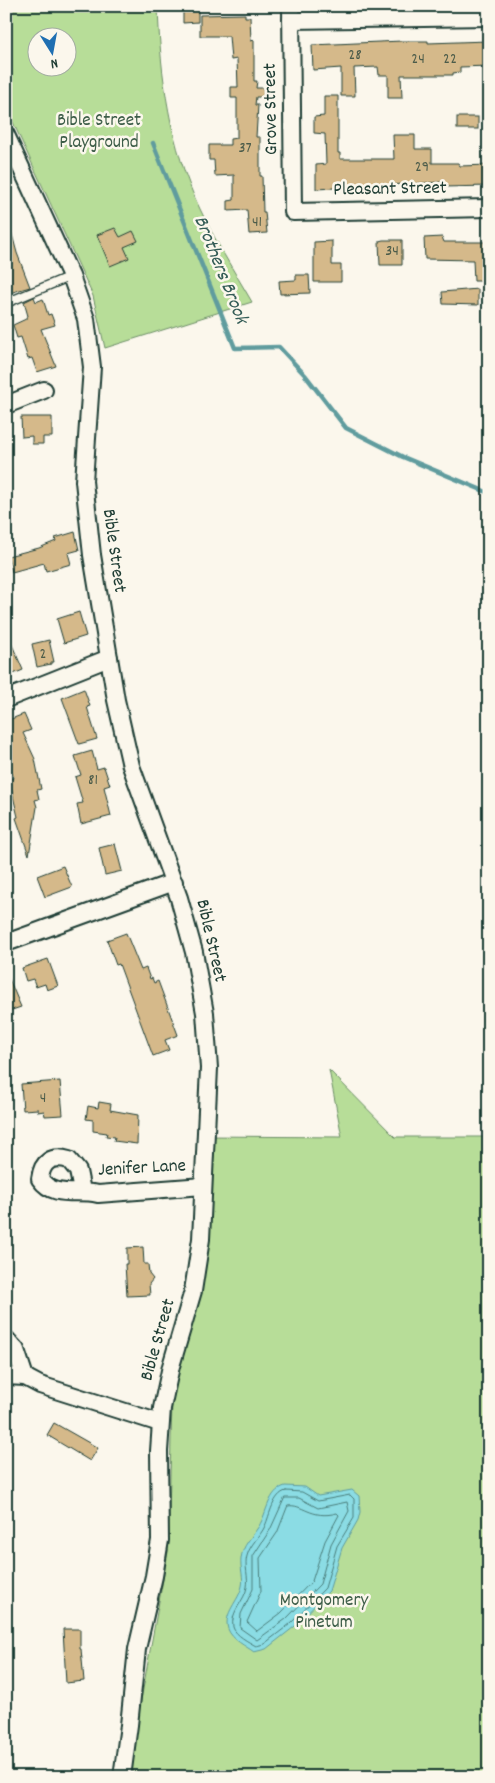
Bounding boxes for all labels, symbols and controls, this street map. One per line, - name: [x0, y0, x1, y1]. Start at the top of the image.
- north arrow: [28, 28, 78, 78]
- house number: 28: [348, 44, 362, 67]
- house number: 24: [411, 48, 425, 71]
- house number: 22: [443, 48, 457, 71]
- text: N: [49, 52, 59, 73]
- street label: Grove Street: [258, 63, 286, 155]
- park label: Bible Street Playground: [57, 108, 141, 157]
- house number: 37: [238, 137, 252, 160]
- house number: 29: [415, 156, 429, 179]
- street label: Pleasant Street: [333, 176, 447, 204]
- house number: 41: [252, 211, 262, 234]
- water label: Brothers Brook: [186, 212, 255, 330]
- house number: 34: [385, 240, 399, 263]
- street label: Bible Street: [94, 507, 132, 595]
- house number: 2: [40, 643, 47, 666]
- house number: 81: [88, 769, 98, 792]
- street label: Bible Street: [187, 897, 233, 985]
- house number: 4: [40, 1087, 46, 1110]
- street label: Jenifer Lane: [97, 1153, 187, 1185]
- street label: Bible Street: [134, 1296, 184, 1384]
- park label: Montgomery Pinetum: [280, 1588, 368, 1637]

